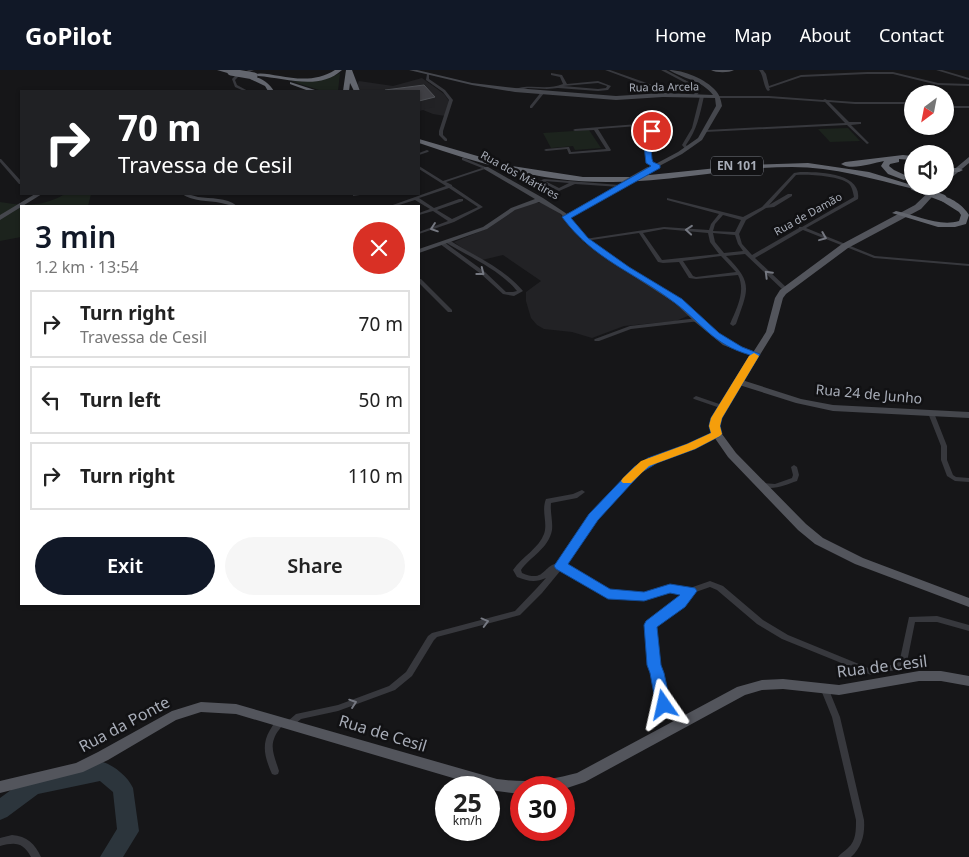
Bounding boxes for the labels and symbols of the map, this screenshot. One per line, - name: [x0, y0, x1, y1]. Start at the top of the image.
- street label: Rua da Arcela: [629, 78, 699, 95]
- north arrow: [904, 85, 954, 135]
- pin: [631, 110, 673, 152]
- street label: Rua dos Mártires: [478, 147, 562, 202]
- road number: EN 101: [711, 156, 763, 175]
- street label: Rua de Damão: [771, 188, 845, 238]
- one-way arrow: [430, 222, 439, 232]
- one-way arrow: [684, 225, 692, 236]
- one-way arrow: [818, 231, 827, 241]
- one-way arrow: [475, 266, 484, 274]
- one-way arrow: [765, 270, 774, 279]
- street label: Rua 24 de Junho: [815, 379, 923, 408]
- one-way arrow: [480, 617, 489, 628]
- street label: Rua de Cesil: [835, 650, 929, 682]
- position arrow: [637, 678, 689, 730]
- street label: Rua da Ponte: [75, 691, 173, 757]
- one-way arrow: [348, 699, 357, 709]
- street label: Rua de Cesil: [336, 709, 430, 757]
- speed limit sign: 30: [510, 776, 575, 841]

